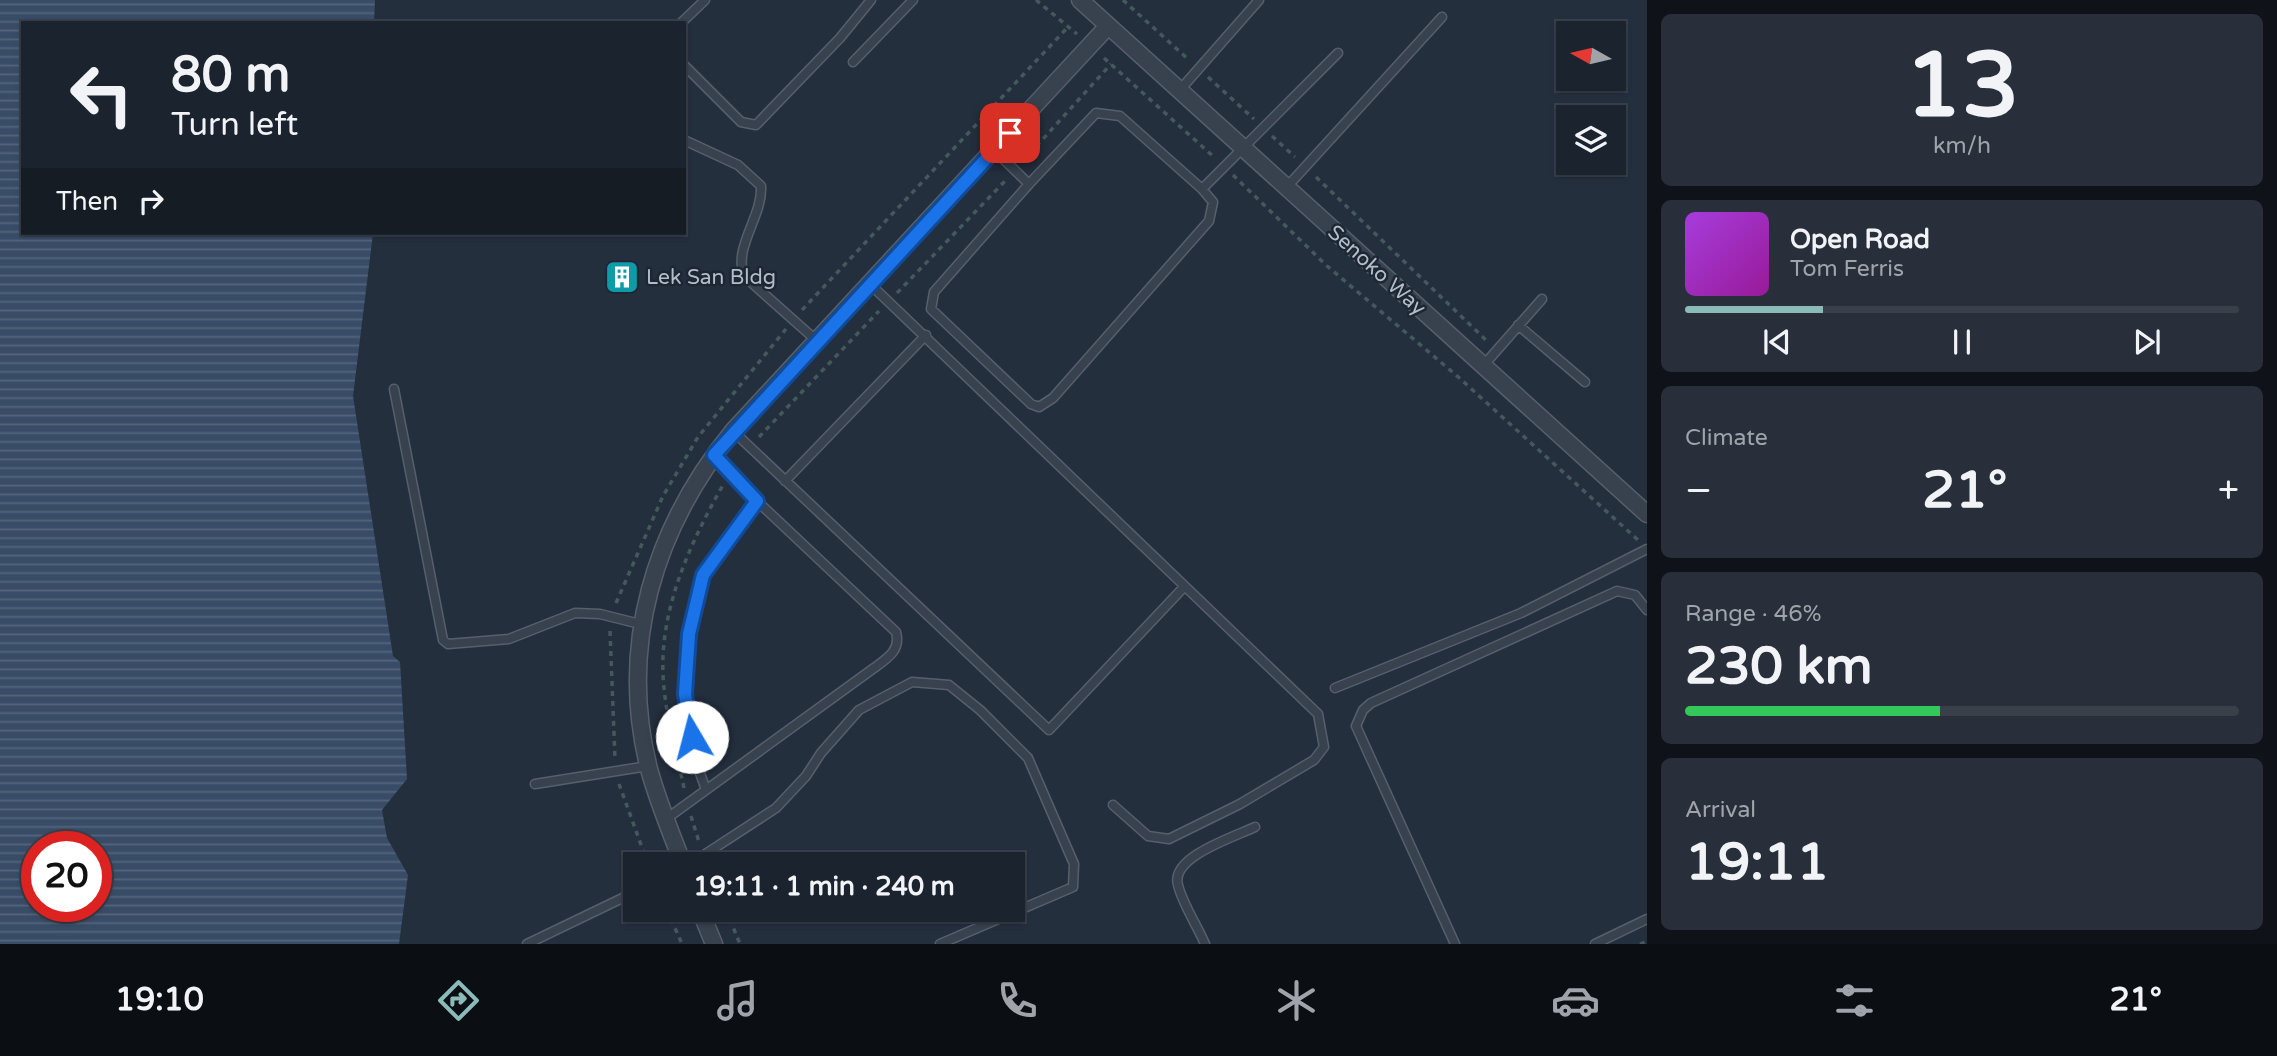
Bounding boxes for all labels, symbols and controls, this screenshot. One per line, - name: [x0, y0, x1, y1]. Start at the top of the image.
- north arrow: [1556, 21, 1626, 91]
- map controls: [1556, 21, 1626, 175]
- text: 13: [1905, 31, 2019, 141]
- text: 80 m: [171, 46, 290, 105]
- icon: left: [56, 49, 147, 140]
- pin: [980, 103, 1040, 163]
- button: layers: [1556, 105, 1626, 175]
- text: Turn left: [171, 106, 298, 144]
- icon: arrive: [991, 114, 1029, 152]
- text: km/h: [1933, 132, 1991, 160]
- icon: right: [132, 182, 170, 220]
- text: Then: [56, 186, 118, 217]
- street label: Senoko Way: [1323, 220, 1431, 321]
- text: Open Road: [1790, 224, 1930, 255]
- text: Tom Ferris: [1790, 255, 1904, 283]
- building icon: Lek San Bldg: [603, 258, 641, 296]
- place label: Lek San Bldg: [646, 265, 776, 290]
- icon: previous: [1758, 323, 1796, 361]
- icon: pause: [1943, 323, 1981, 361]
- icon: next: [2128, 323, 2166, 361]
- text: Climate: [1685, 424, 1768, 452]
- text: 21°: [1922, 459, 2007, 522]
- text: −: [1685, 468, 1712, 514]
- text: +: [2218, 468, 2239, 514]
- text: Range · 46%: [1685, 600, 1821, 628]
- text: 230 km: [1685, 635, 1873, 698]
- position arrow: [655, 700, 729, 774]
- text: Arrival: [1685, 796, 1756, 824]
- speed limit sign: 20: [21, 831, 112, 922]
- text: 19:11: [1685, 831, 1829, 894]
- text: 19:11 · 1 min · 240 m: [693, 871, 955, 902]
- icon: directions: [434, 976, 483, 1025]
- icon: music: [713, 976, 762, 1025]
- icon: phone: [993, 976, 1042, 1025]
- icon: climate: [1272, 976, 1321, 1025]
- icon: car: [1551, 976, 1600, 1025]
- icon: filters: [1830, 976, 1879, 1025]
- text: 19:10: [115, 981, 204, 1019]
- text: 21°: [2109, 981, 2162, 1019]

